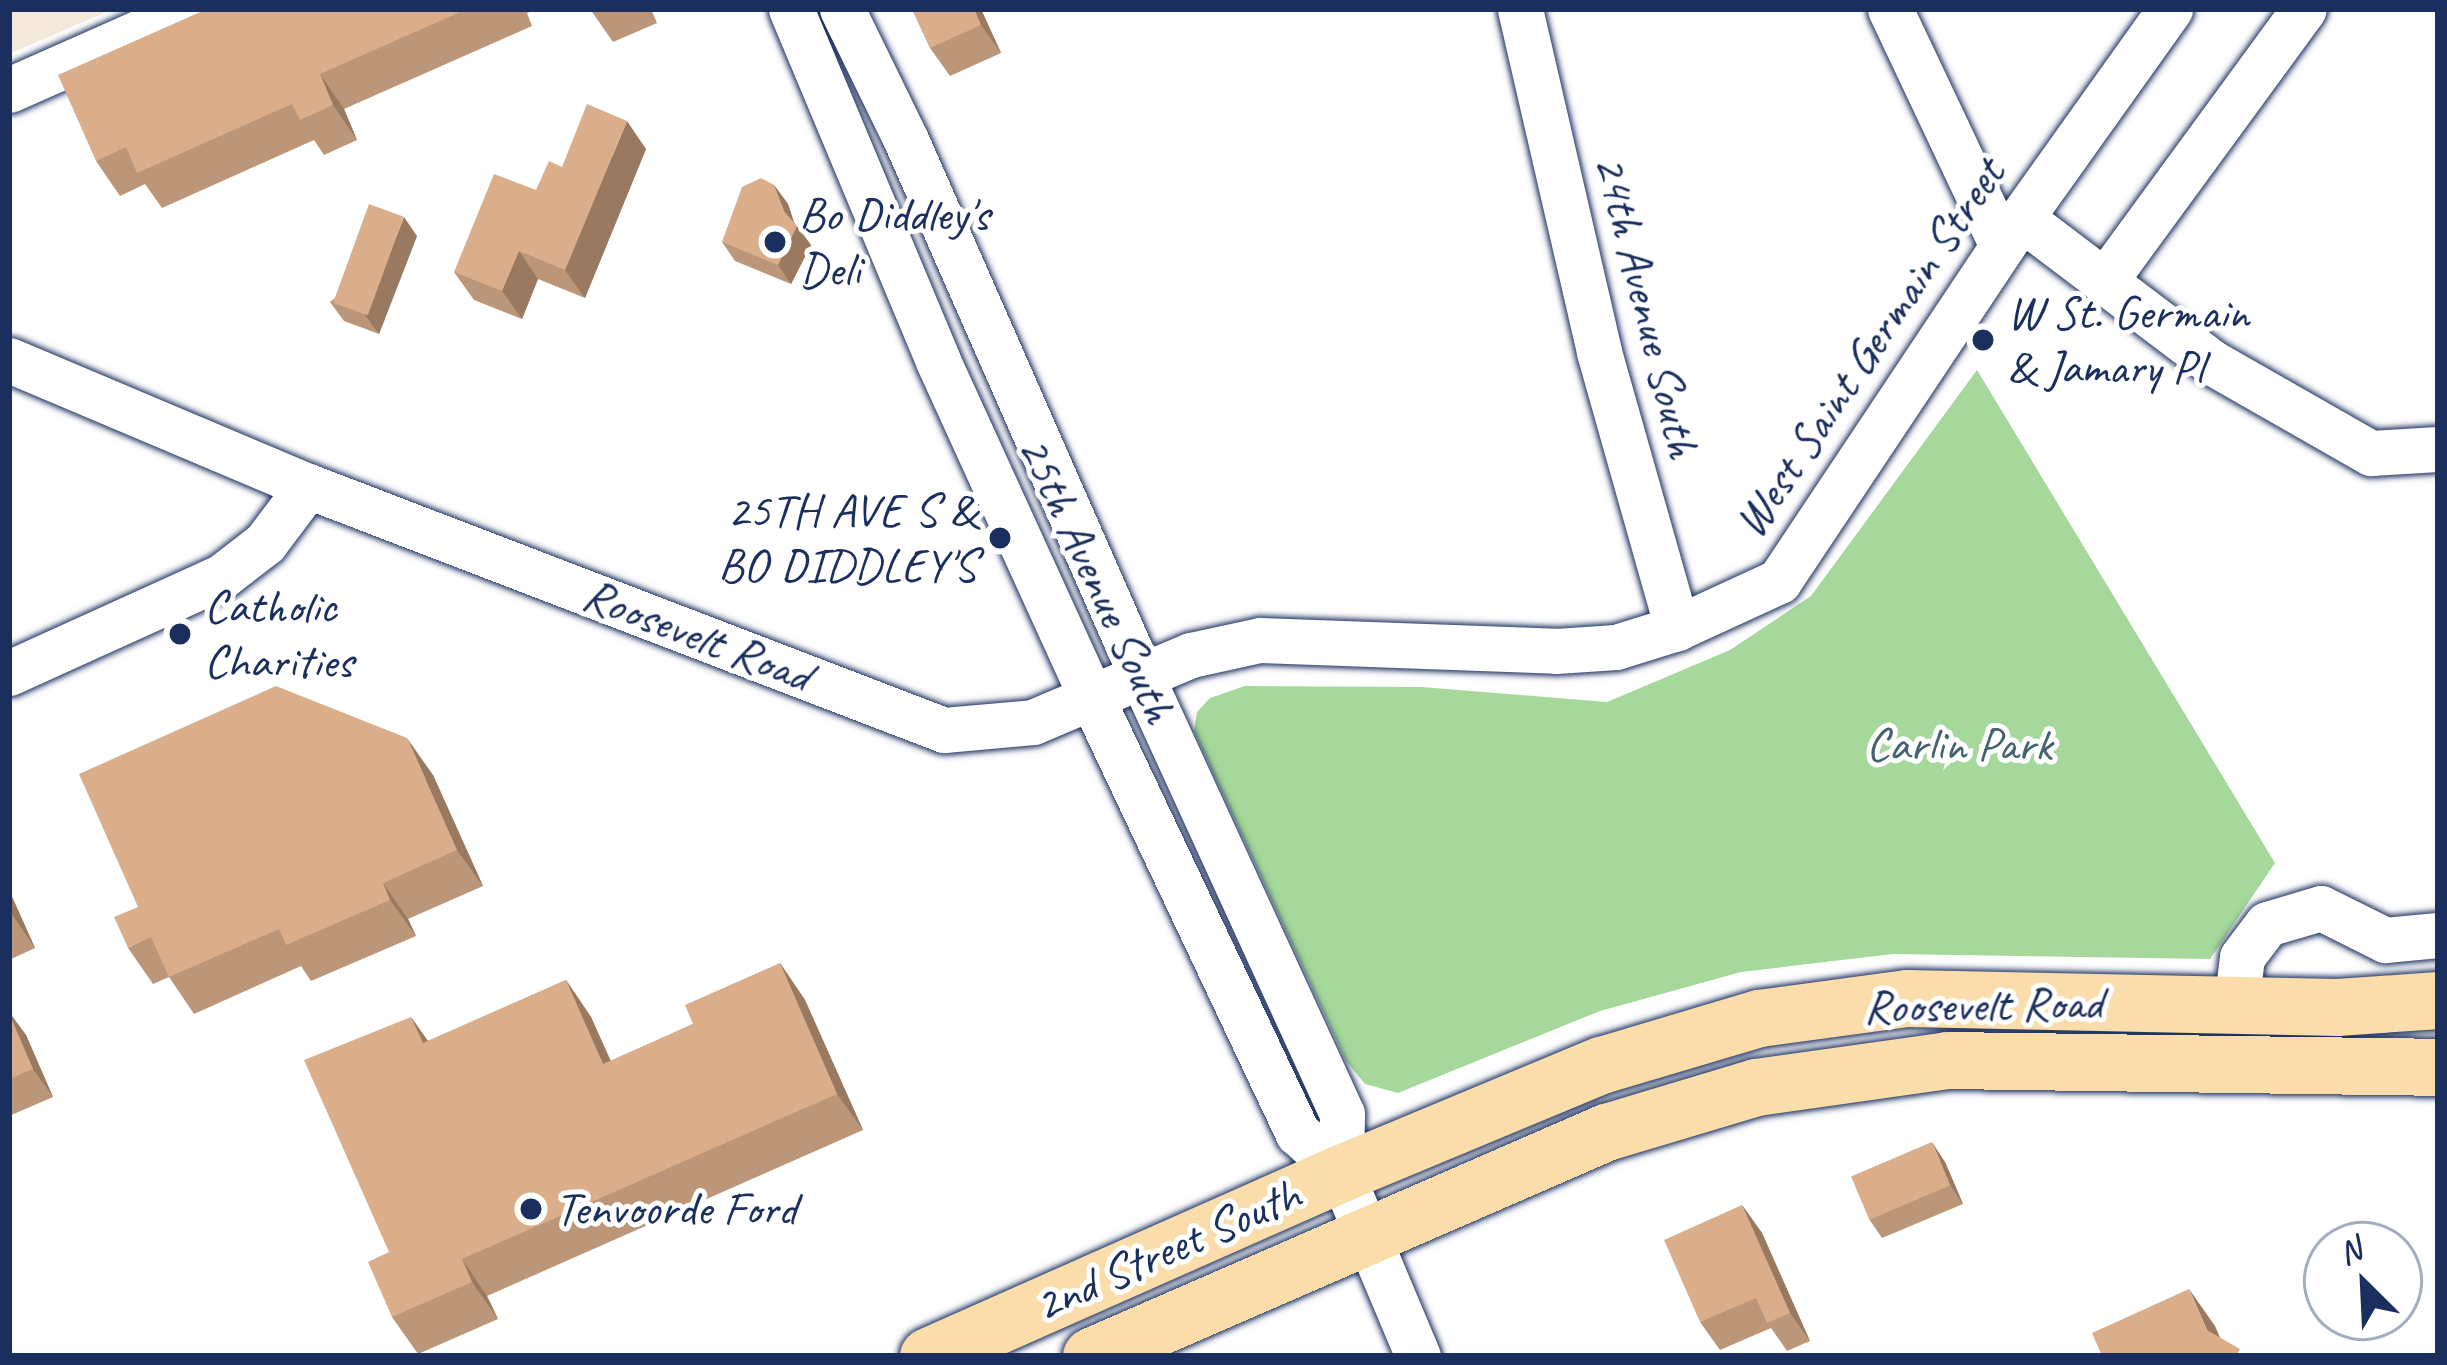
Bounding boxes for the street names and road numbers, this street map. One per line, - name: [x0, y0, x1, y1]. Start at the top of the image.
- street label: West Saint Germain Street: [1720, 146, 2018, 550]
- street label: 24th Avenue South: [1582, 149, 1712, 463]
- street label: 25th Avenue South: [1005, 427, 1189, 731]
- street label: Roosevelt Road: [575, 565, 819, 705]
- street label: Roosevelt Road: [1863, 974, 2103, 1036]
- street label: 2nd Street South: [1025, 1166, 1309, 1334]

